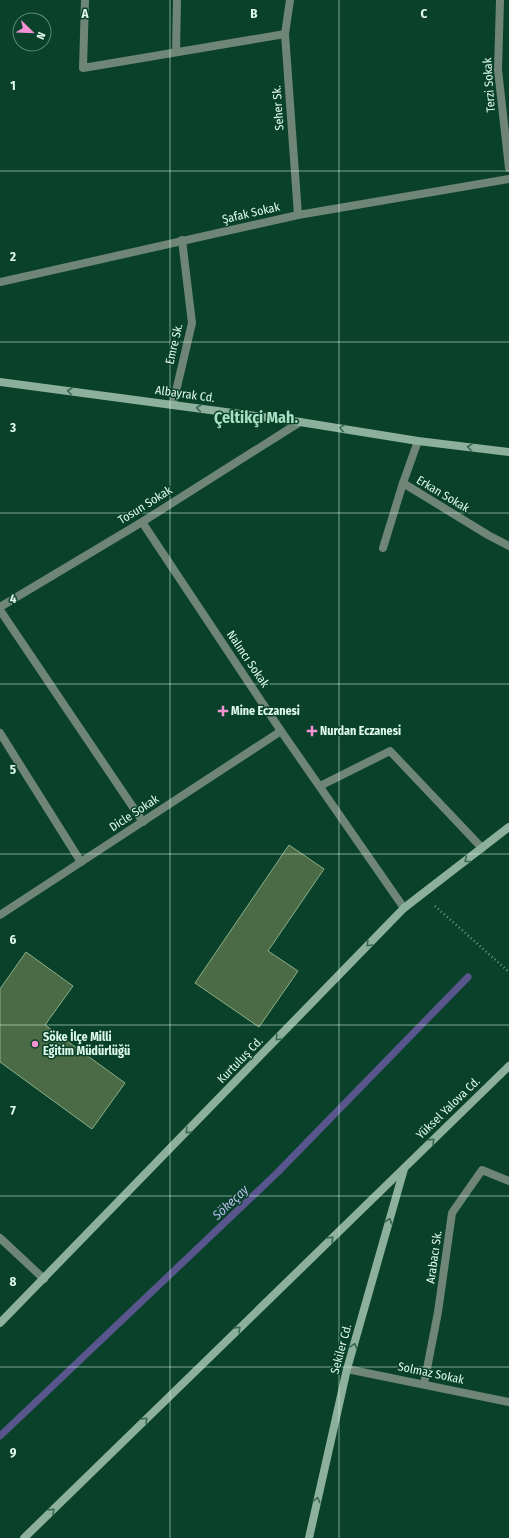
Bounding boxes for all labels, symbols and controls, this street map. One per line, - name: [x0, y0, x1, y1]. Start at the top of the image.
- text: A: [80, 6, 89, 21]
- text: B: [250, 6, 258, 21]
- text: C: [421, 6, 428, 21]
- north arrow: [12, 12, 52, 52]
- text: N: [33, 30, 48, 41]
- street label: Terzi Sokak: [480, 57, 498, 113]
- text: 1: [10, 78, 16, 93]
- street label: Seher Sk.: [269, 84, 287, 131]
- street label: Şafak Sokak: [221, 199, 282, 226]
- text: 2: [9, 249, 16, 264]
- street label: Emre Sk.: [163, 322, 186, 366]
- street label: Albayrak Cd.: [154, 383, 216, 405]
- one-way arrow: [67, 387, 73, 396]
- one-way arrow: [196, 404, 202, 413]
- district label: Çeltikçi Mah.: [214, 408, 298, 429]
- text: 3: [9, 420, 16, 435]
- one-way arrow: [339, 425, 345, 433]
- one-way arrow: [467, 443, 473, 452]
- street label: Erkan Sokak: [414, 473, 472, 515]
- street label: Tosun Sokak: [115, 483, 175, 527]
- text: 4: [10, 591, 17, 606]
- street label: Nalıncı Sokak: [224, 628, 272, 690]
- place label: Mine Eczanesi: [231, 704, 300, 718]
- marker: Mine Eczanesi: [218, 706, 228, 716]
- place label: Nurdan Eczanesi: [320, 724, 401, 738]
- marker: Nurdan Eczanesi: [307, 726, 317, 736]
- text: 5: [10, 762, 16, 777]
- street label: Dicle Sokak: [107, 792, 162, 834]
- one-way arrow: [465, 855, 472, 862]
- text: 6: [10, 932, 17, 947]
- one-way arrow: [366, 939, 374, 947]
- place label: Söke İlçe Milli Eğitim Müdürlüğü: [43, 1029, 130, 1058]
- one-way arrow: [275, 1033, 283, 1041]
- street label: Kurtuluş Cd.: [214, 1034, 266, 1086]
- marker: Söke İlçe Milli Eğitim Müdürlüğü: [30, 1039, 40, 1049]
- street label: Yüksel Yalova Cd.: [413, 1074, 483, 1142]
- text: 7: [10, 1103, 16, 1118]
- one-way arrow: [185, 1126, 193, 1134]
- one-way arrow: [427, 1138, 435, 1146]
- water label: Sökeçay: [209, 1181, 252, 1223]
- one-way arrow: [384, 1218, 393, 1225]
- street label: Arabacı Sk.: [423, 1229, 445, 1284]
- one-way arrow: [326, 1236, 334, 1244]
- text: 8: [10, 1274, 17, 1289]
- street label: Sekiler Cd.: [328, 1322, 355, 1376]
- one-way arrow: [233, 1327, 241, 1334]
- one-way arrow: [349, 1343, 358, 1350]
- street label: Solmaz Sokak: [397, 1359, 466, 1387]
- one-way arrow: [140, 1417, 148, 1425]
- text: 9: [10, 1445, 17, 1460]
- one-way arrow: [313, 1497, 321, 1503]
- one-way arrow: [47, 1508, 55, 1516]

